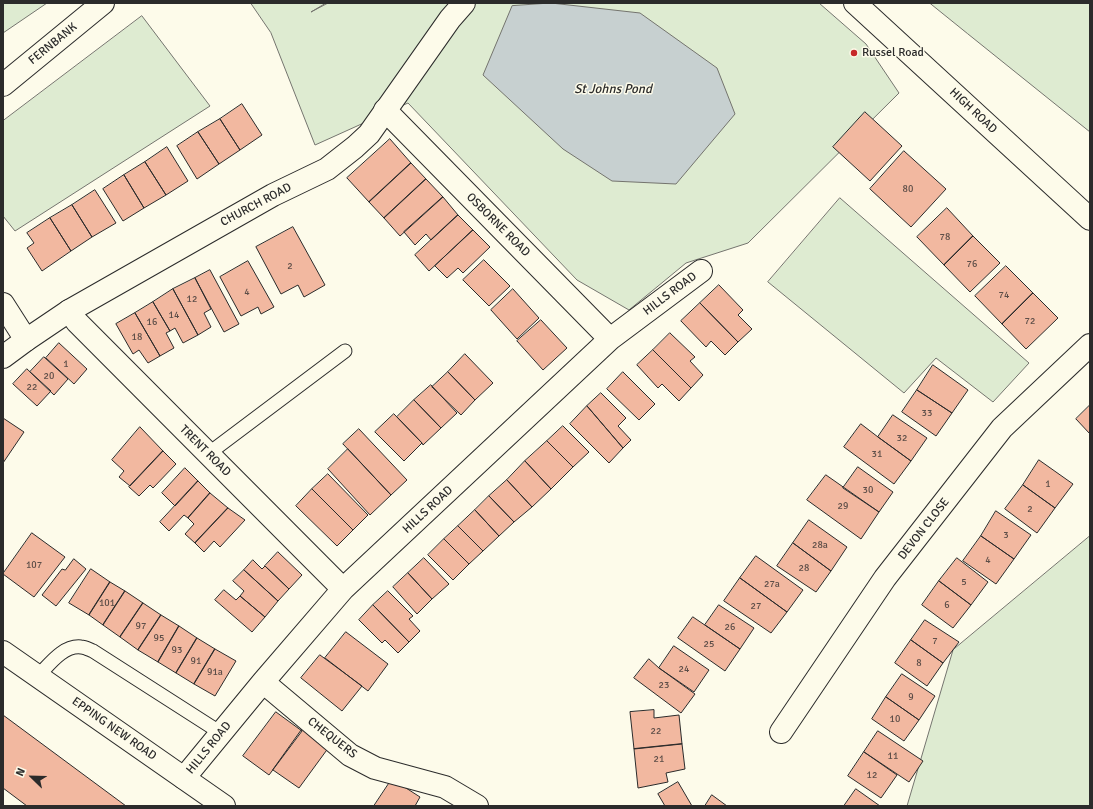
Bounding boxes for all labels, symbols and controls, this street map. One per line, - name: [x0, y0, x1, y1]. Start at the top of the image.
- street label: FERNBANK: [26, 20, 80, 68]
- place label: Russel Road: [862, 46, 924, 60]
- marker: Russel Road: [849, 48, 859, 58]
- water label: St Johns Pond: [574, 82, 652, 98]
- street label: HIGH ROAD: [946, 85, 1000, 137]
- street label: CHURCH ROAD: [218, 180, 294, 230]
- house number: 80: [903, 183, 913, 195]
- street label: OSBORNE ROAD: [463, 190, 533, 260]
- house number: 78: [940, 231, 950, 243]
- house number: 76: [967, 258, 977, 270]
- house number: 2: [287, 260, 293, 272]
- street label: HILLS ROAD: [640, 269, 700, 319]
- house number: 4: [244, 286, 250, 298]
- house number: 74: [999, 289, 1009, 301]
- house number: 12: [187, 293, 197, 305]
- house number: 14: [169, 309, 179, 321]
- house number: 72: [1025, 315, 1035, 327]
- house number: 16: [147, 316, 157, 328]
- house number: 18: [132, 331, 142, 343]
- house number: 1: [63, 358, 69, 370]
- house number: 20: [44, 370, 54, 382]
- house number: 22: [27, 381, 37, 393]
- house number: 33: [922, 407, 932, 419]
- street label: TRENT ROAD: [176, 422, 234, 480]
- house number: 32: [897, 432, 907, 444]
- house number: 31: [872, 448, 882, 460]
- house number: 1: [1045, 478, 1051, 490]
- street label: HILLS ROAD: [400, 483, 456, 537]
- house number: 30: [863, 484, 873, 496]
- street label: DEVON CLOSE: [895, 495, 953, 563]
- house number: 29: [838, 500, 848, 512]
- house number: 2: [1027, 503, 1033, 515]
- house number: 3: [1003, 529, 1009, 541]
- house number: 28a: [812, 539, 828, 551]
- house number: 4: [985, 554, 991, 566]
- house number: 107: [26, 559, 42, 571]
- house number: 28: [799, 562, 809, 574]
- house number: 5: [961, 576, 967, 588]
- house number: 27a: [764, 578, 780, 590]
- house number: 101: [99, 597, 115, 609]
- house number: 6: [944, 599, 950, 611]
- house number: 27: [751, 600, 761, 612]
- house number: 97: [136, 620, 146, 632]
- house number: 26: [725, 621, 735, 633]
- house number: 95: [154, 632, 164, 644]
- house number: 7: [932, 635, 938, 647]
- house number: 25: [704, 638, 714, 650]
- house number: 93: [172, 644, 182, 656]
- house number: 91: [191, 655, 201, 667]
- house number: 8: [916, 657, 922, 669]
- house number: 24: [679, 663, 689, 675]
- house number: 91a: [207, 666, 223, 678]
- house number: 23: [659, 679, 669, 691]
- house number: 9: [908, 691, 914, 703]
- street label: EPPING NEW ROAD: [69, 694, 159, 764]
- house number: 10: [890, 713, 900, 725]
- street label: CHEQUERS: [304, 714, 360, 762]
- street label: HILLS ROAD: [184, 719, 234, 777]
- house number: 22: [651, 725, 661, 737]
- house number: 11: [888, 750, 898, 762]
- house number: 21: [654, 753, 664, 765]
- north arrow: [12, 757, 52, 797]
- text: N: [13, 766, 28, 778]
- house number: 12: [867, 769, 877, 781]

